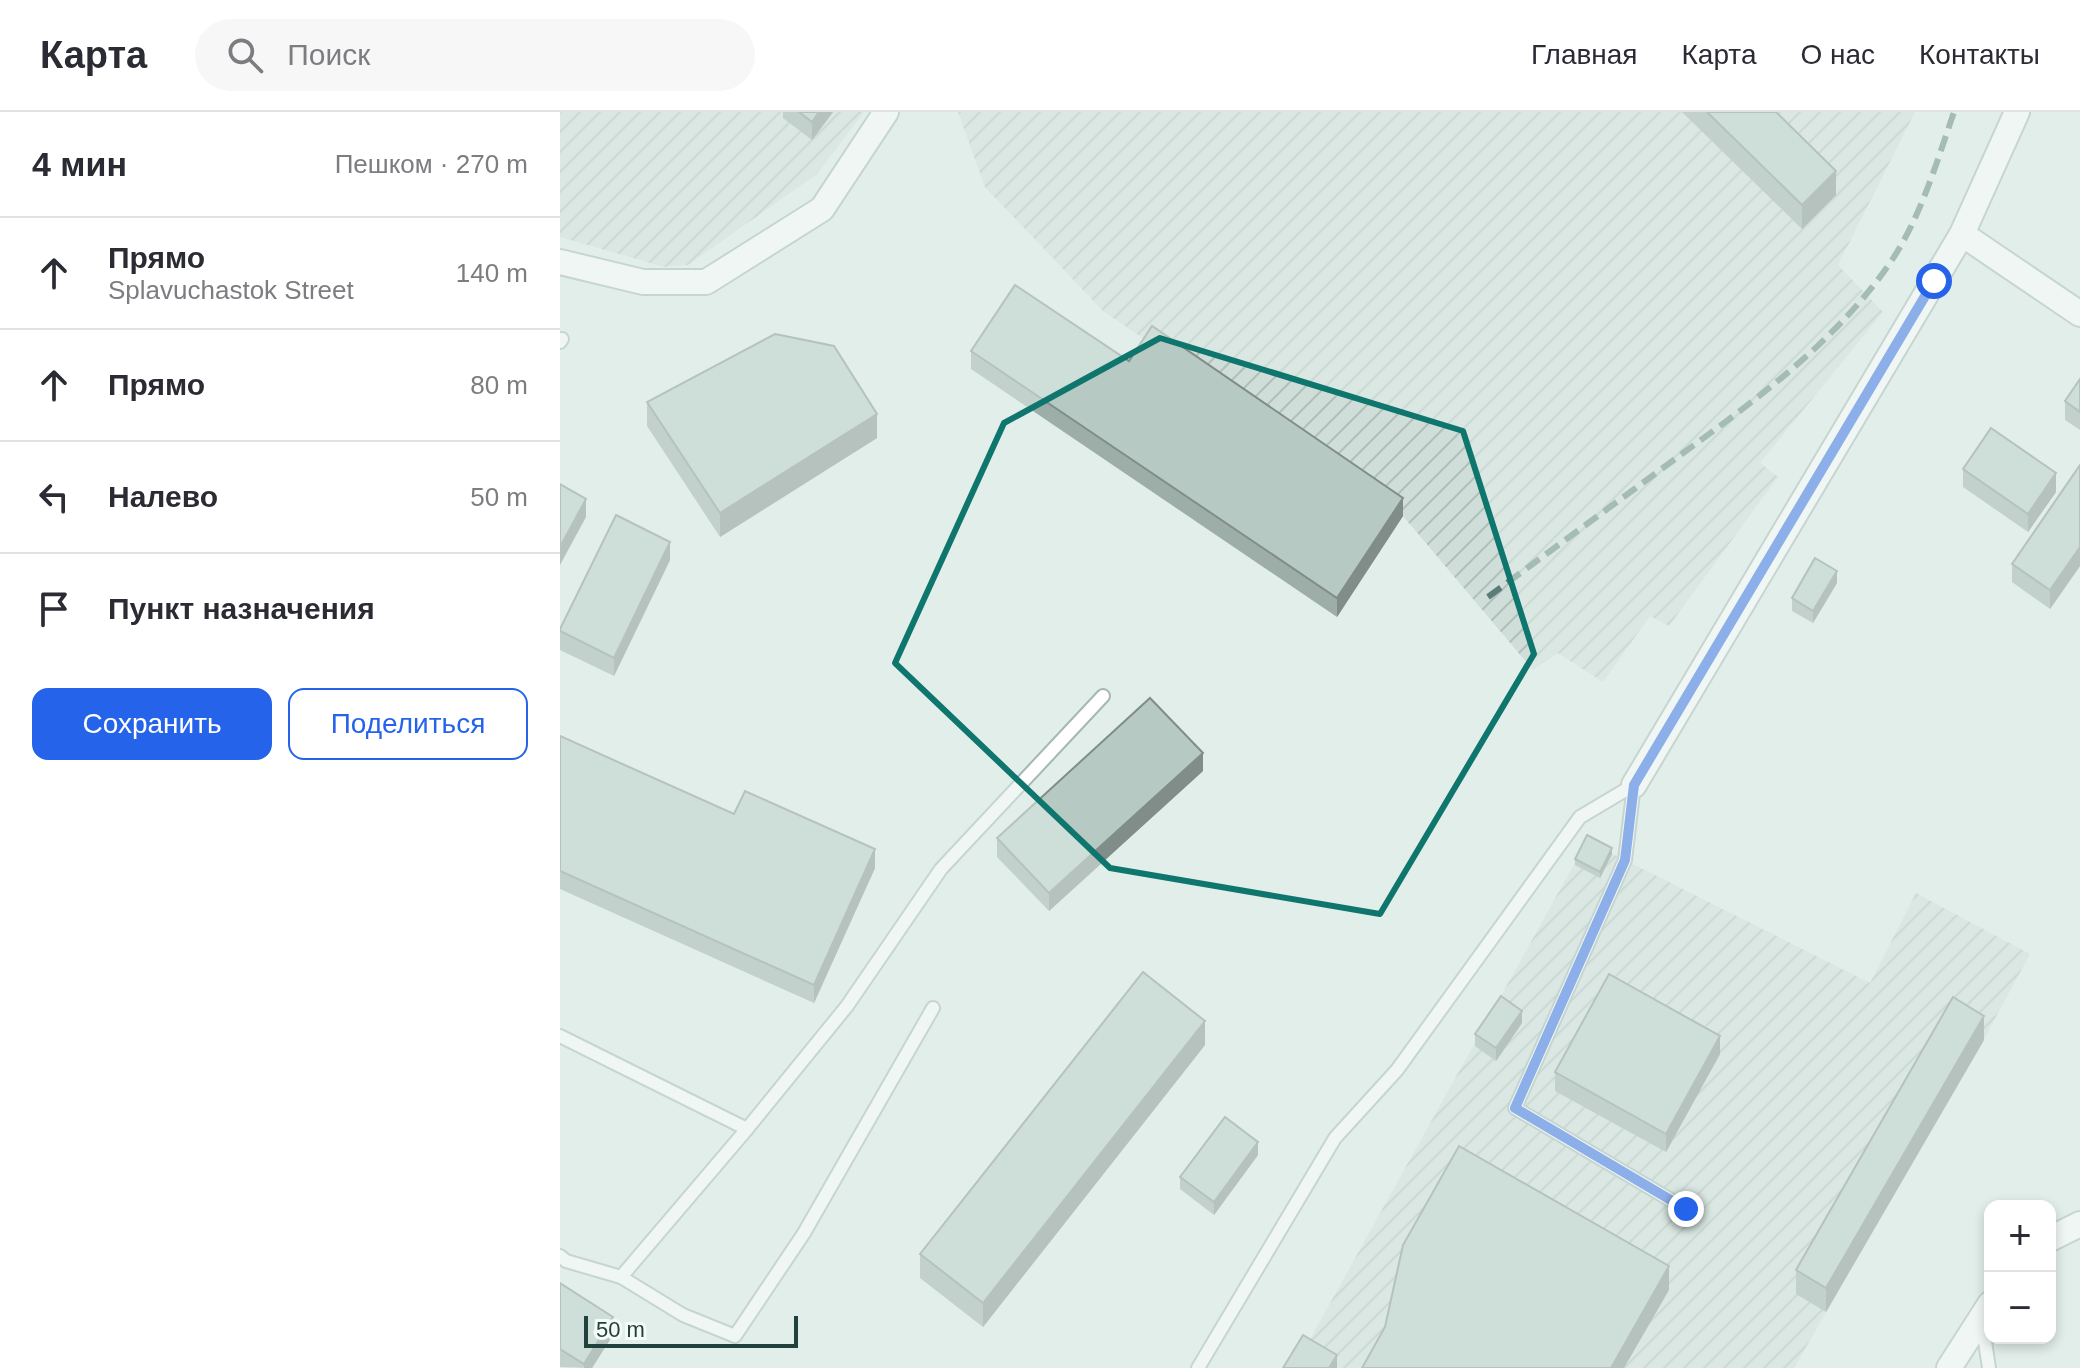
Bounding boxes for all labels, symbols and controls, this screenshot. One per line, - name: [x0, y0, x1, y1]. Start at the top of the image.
- search box: [195, 19, 755, 91]
- icon: search: [223, 33, 267, 77]
- text: Карта: [40, 34, 147, 76]
- text: Поиск: [287, 38, 370, 71]
- text: Главная: [1531, 39, 1638, 70]
- text: Карта: [1682, 39, 1756, 70]
- text: О нас: [1800, 39, 1875, 70]
- text: Контакты: [1919, 39, 2040, 70]
- text: 4 мин: [32, 145, 127, 183]
- text: Пешком · 270 m: [335, 149, 528, 179]
- text: Прямо: [108, 241, 205, 274]
- icon: ahead: [32, 251, 76, 295]
- text: 140 m: [456, 258, 528, 288]
- route start: [1916, 263, 1952, 299]
- text: Splavuchastok Street: [108, 275, 354, 305]
- icon: ahead: [32, 363, 76, 407]
- text: Прямо: [108, 368, 205, 401]
- text: 80 m: [470, 370, 528, 400]
- icon: left: [32, 475, 76, 519]
- text: Налево: [108, 480, 218, 513]
- text: 50 m: [470, 482, 528, 512]
- icon: arrive: [32, 587, 76, 631]
- text: Пункт назначения: [108, 592, 375, 625]
- button: Сохранить: [32, 688, 272, 760]
- button: Поделиться: [288, 688, 528, 760]
- route end: [1668, 1191, 1704, 1227]
- map controls: [1984, 1200, 2056, 1344]
- button: +: [1984, 1200, 2056, 1272]
- button: −: [1984, 1272, 2056, 1344]
- scale bar: [584, 1312, 798, 1348]
- text: 50 m: [596, 1317, 645, 1342]

